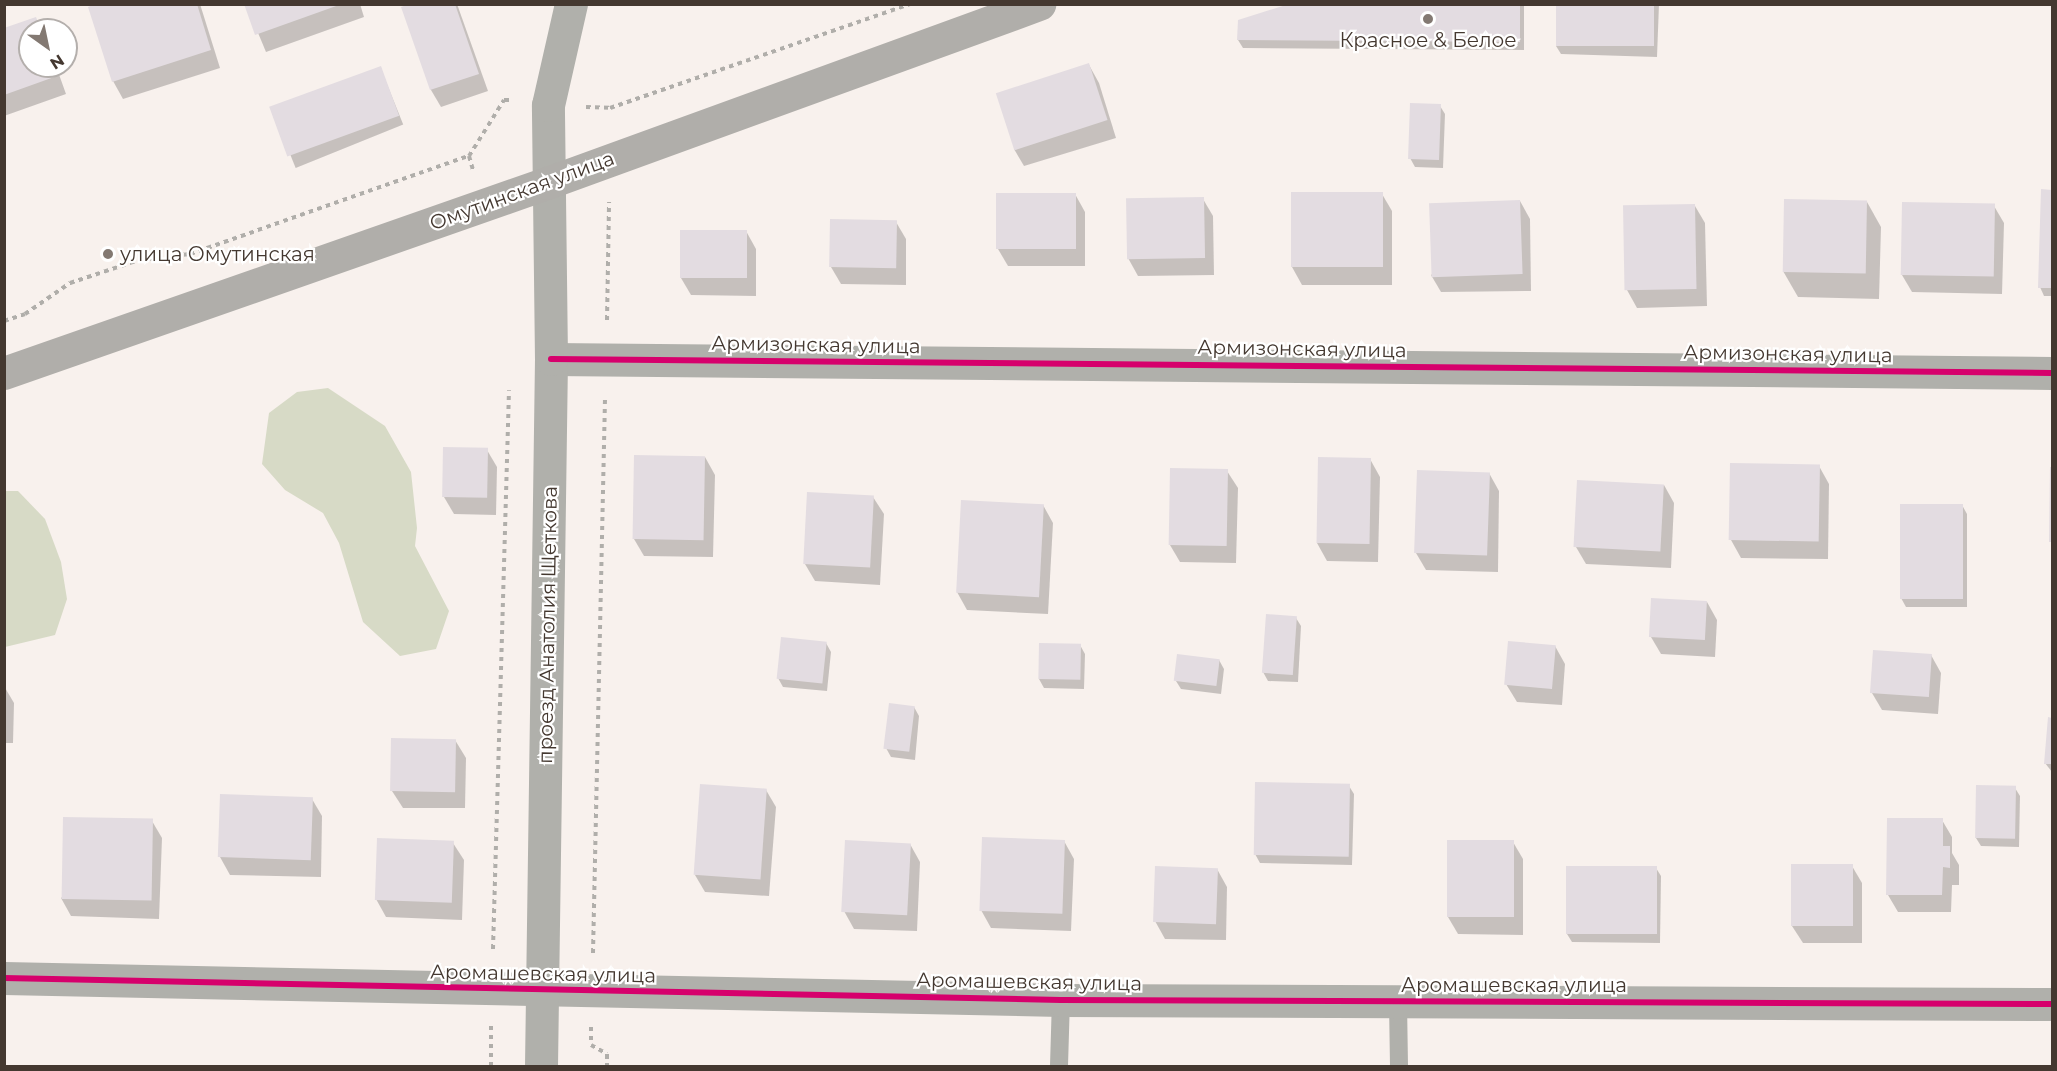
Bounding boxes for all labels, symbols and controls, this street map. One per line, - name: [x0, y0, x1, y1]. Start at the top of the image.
- marker: Красное & Белое: [1421, 12, 1435, 26]
- north arrow: [18, 18, 78, 78]
- place label: Красное & Белое: [1339, 28, 1517, 52]
- text: N: [46, 50, 68, 73]
- street label: Омутинская улица: [426, 146, 618, 236]
- place label: улица Омутинская: [120, 242, 315, 266]
- marker: улица Омутинская: [101, 247, 115, 261]
- street label: Армизонская улица: [711, 331, 921, 359]
- street label: Армизонская улица: [1197, 335, 1407, 363]
- street label: Армизонская улица: [1683, 340, 1893, 368]
- street label: проезд Анатолия Щеткова: [534, 486, 562, 764]
- street label: Аромашевская улица: [430, 960, 656, 988]
- street label: Аромашевская улица: [916, 968, 1142, 996]
- street label: Аромашевская улица: [1401, 973, 1627, 997]

